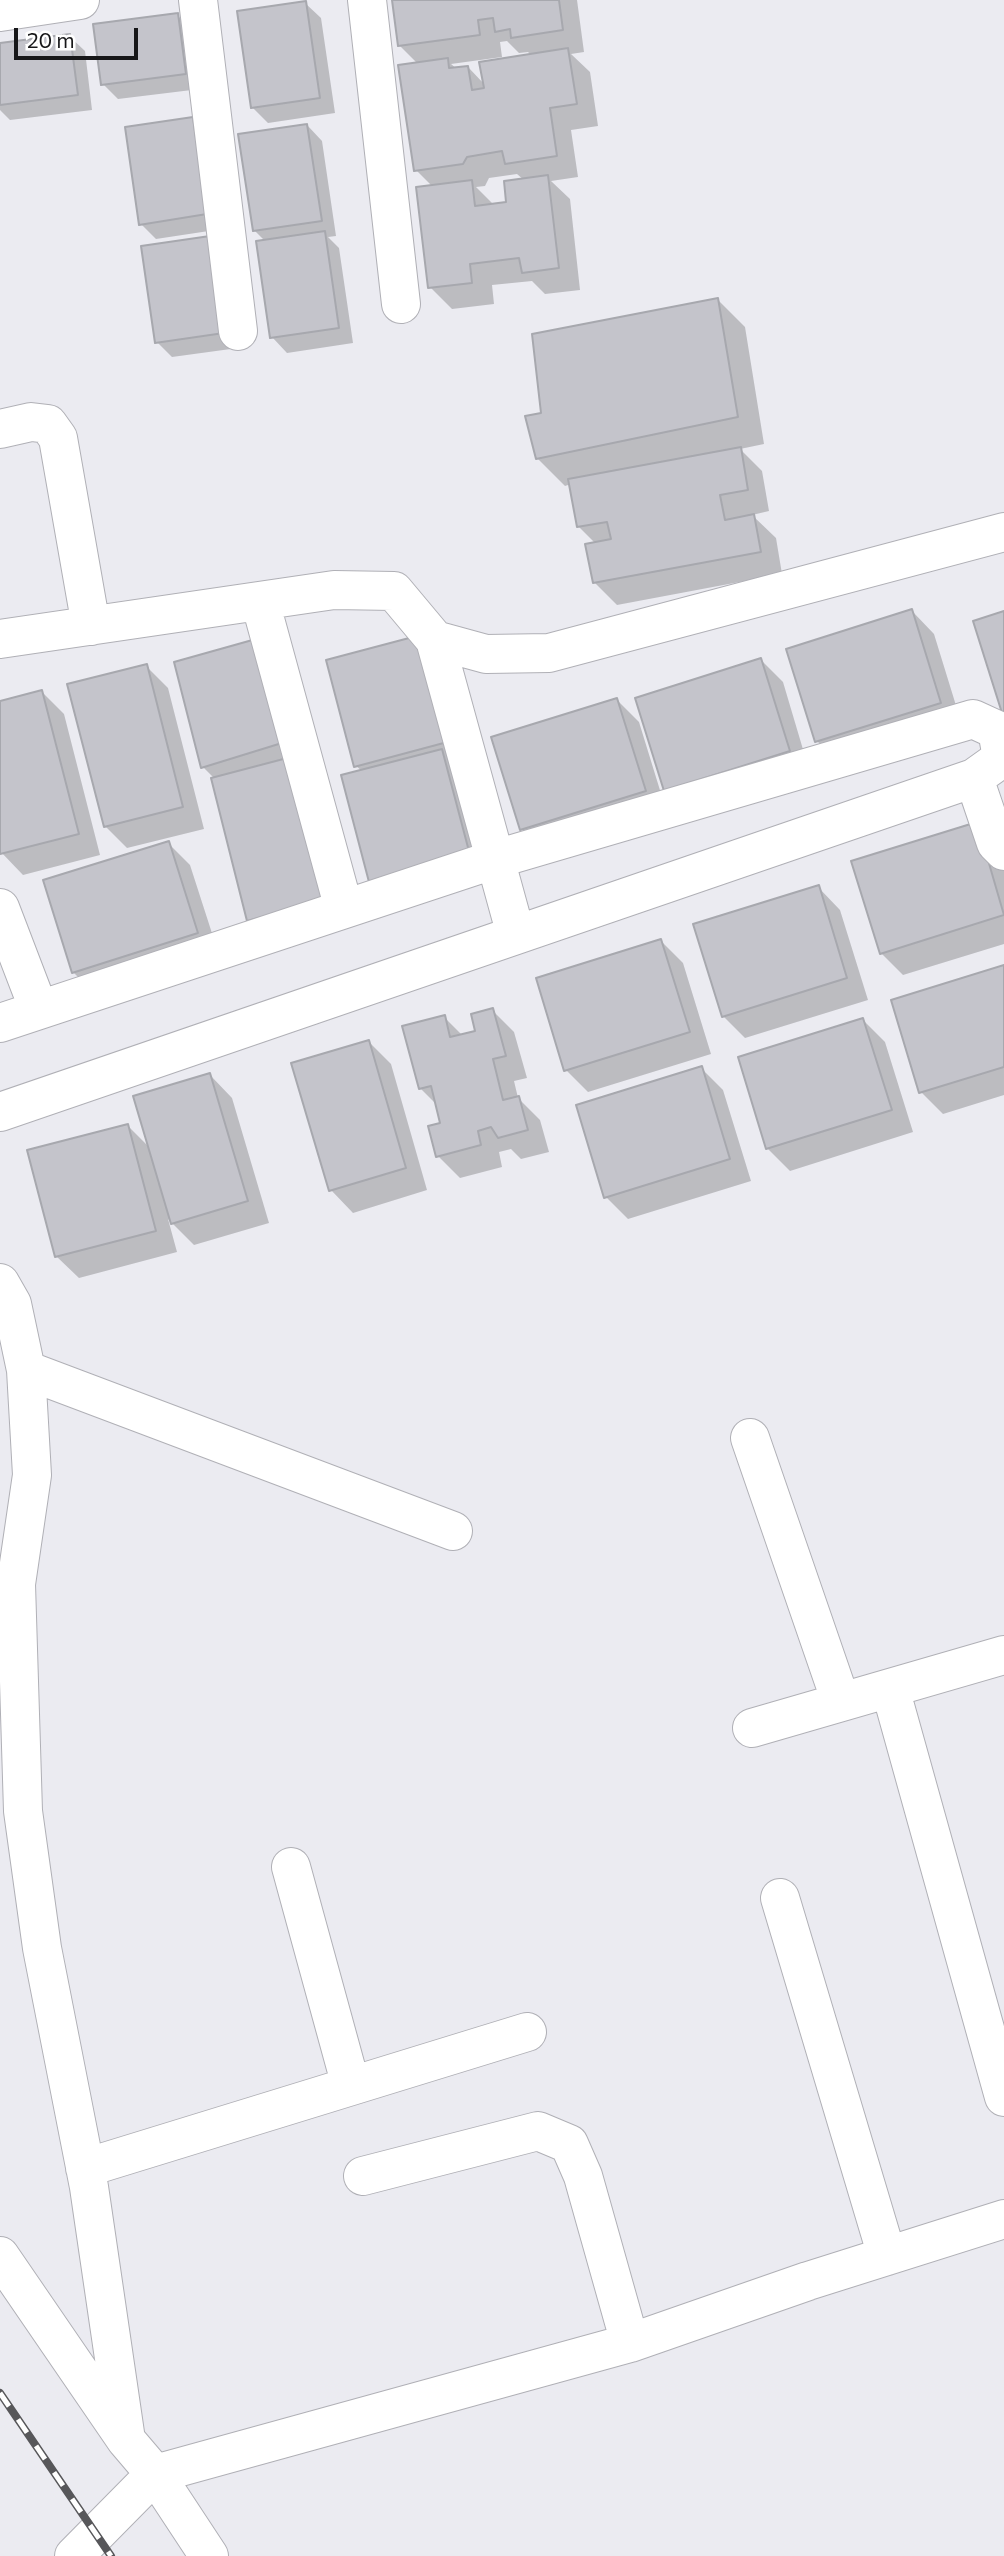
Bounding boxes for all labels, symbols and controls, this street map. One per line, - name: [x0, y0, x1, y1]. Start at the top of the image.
- scale bar: [18, 14, 142, 58]
- text: 20 m: [27, 27, 75, 52]

